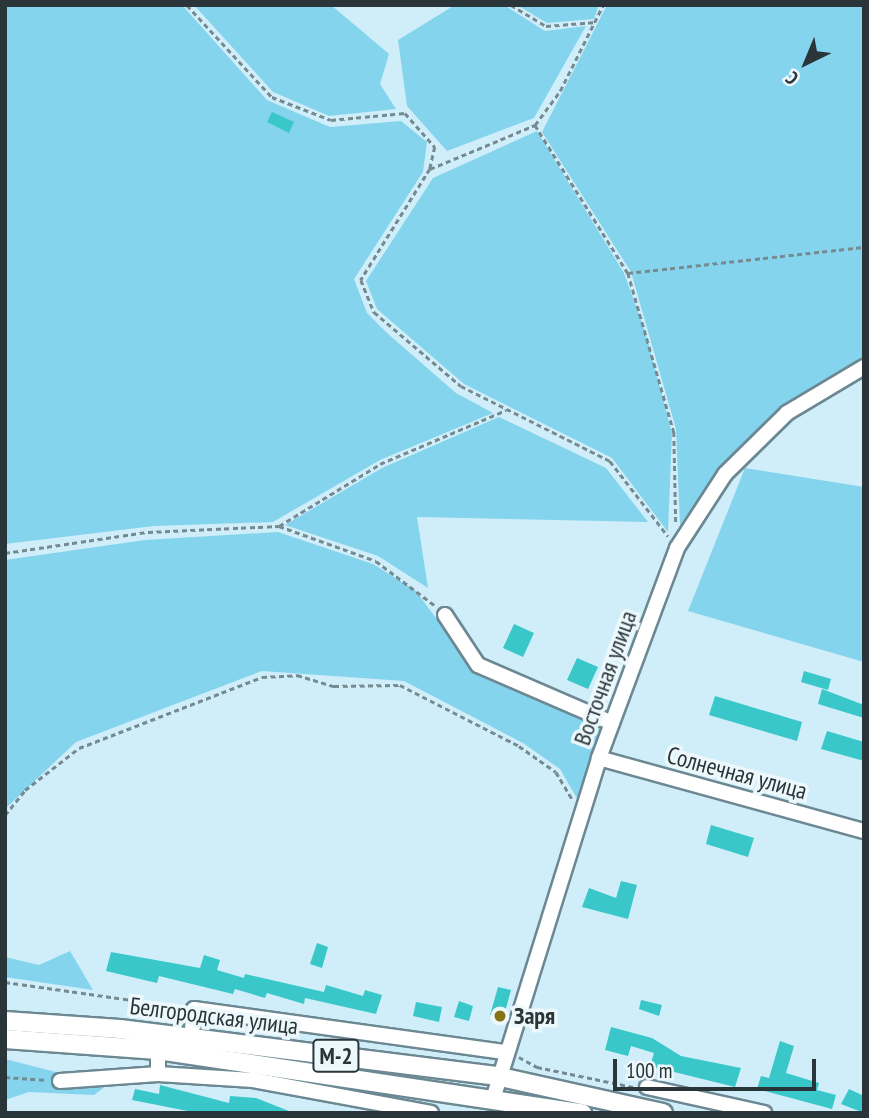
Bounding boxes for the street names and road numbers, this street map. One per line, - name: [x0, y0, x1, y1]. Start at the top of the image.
- street label: Восточная улица: [567, 607, 643, 749]
- street label: Солнечная улица: [664, 740, 810, 806]
- street label: Белгородская улица: [128, 991, 300, 1041]
- road number: М-2: [312, 1036, 360, 1076]

